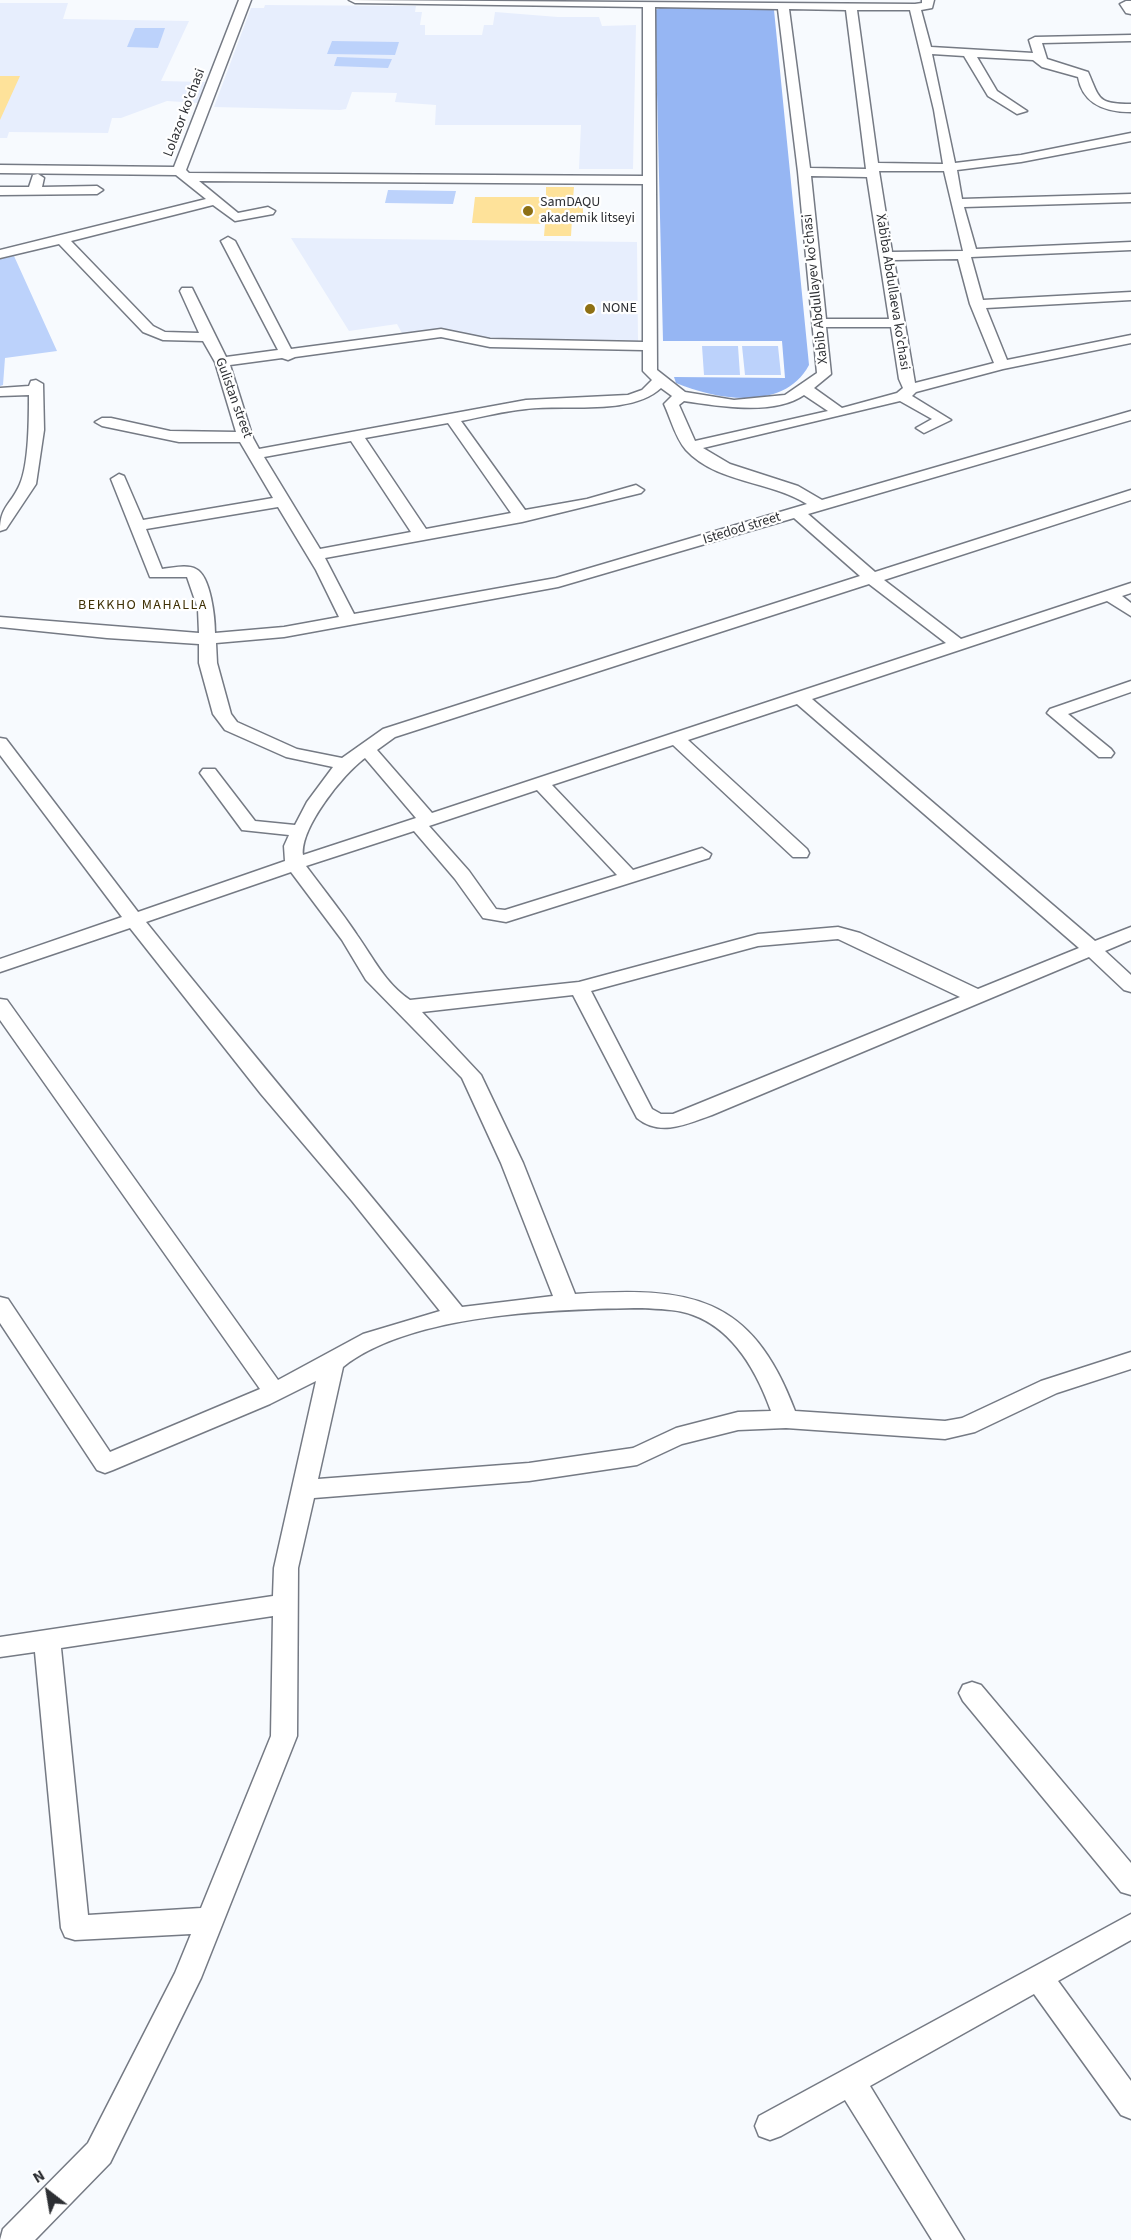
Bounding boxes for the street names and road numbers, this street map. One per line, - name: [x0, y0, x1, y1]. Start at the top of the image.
- street label: Lolazor ko'chasi: [160, 66, 210, 160]
- street label: Xabib Abdullayev ko'chasi: [800, 213, 832, 365]
- street label: Xabiba Abdullaeva ko'chasi: [871, 213, 913, 371]
- street label: Gulistan street: [211, 356, 255, 440]
- street label: Istedod street: [701, 509, 783, 549]

